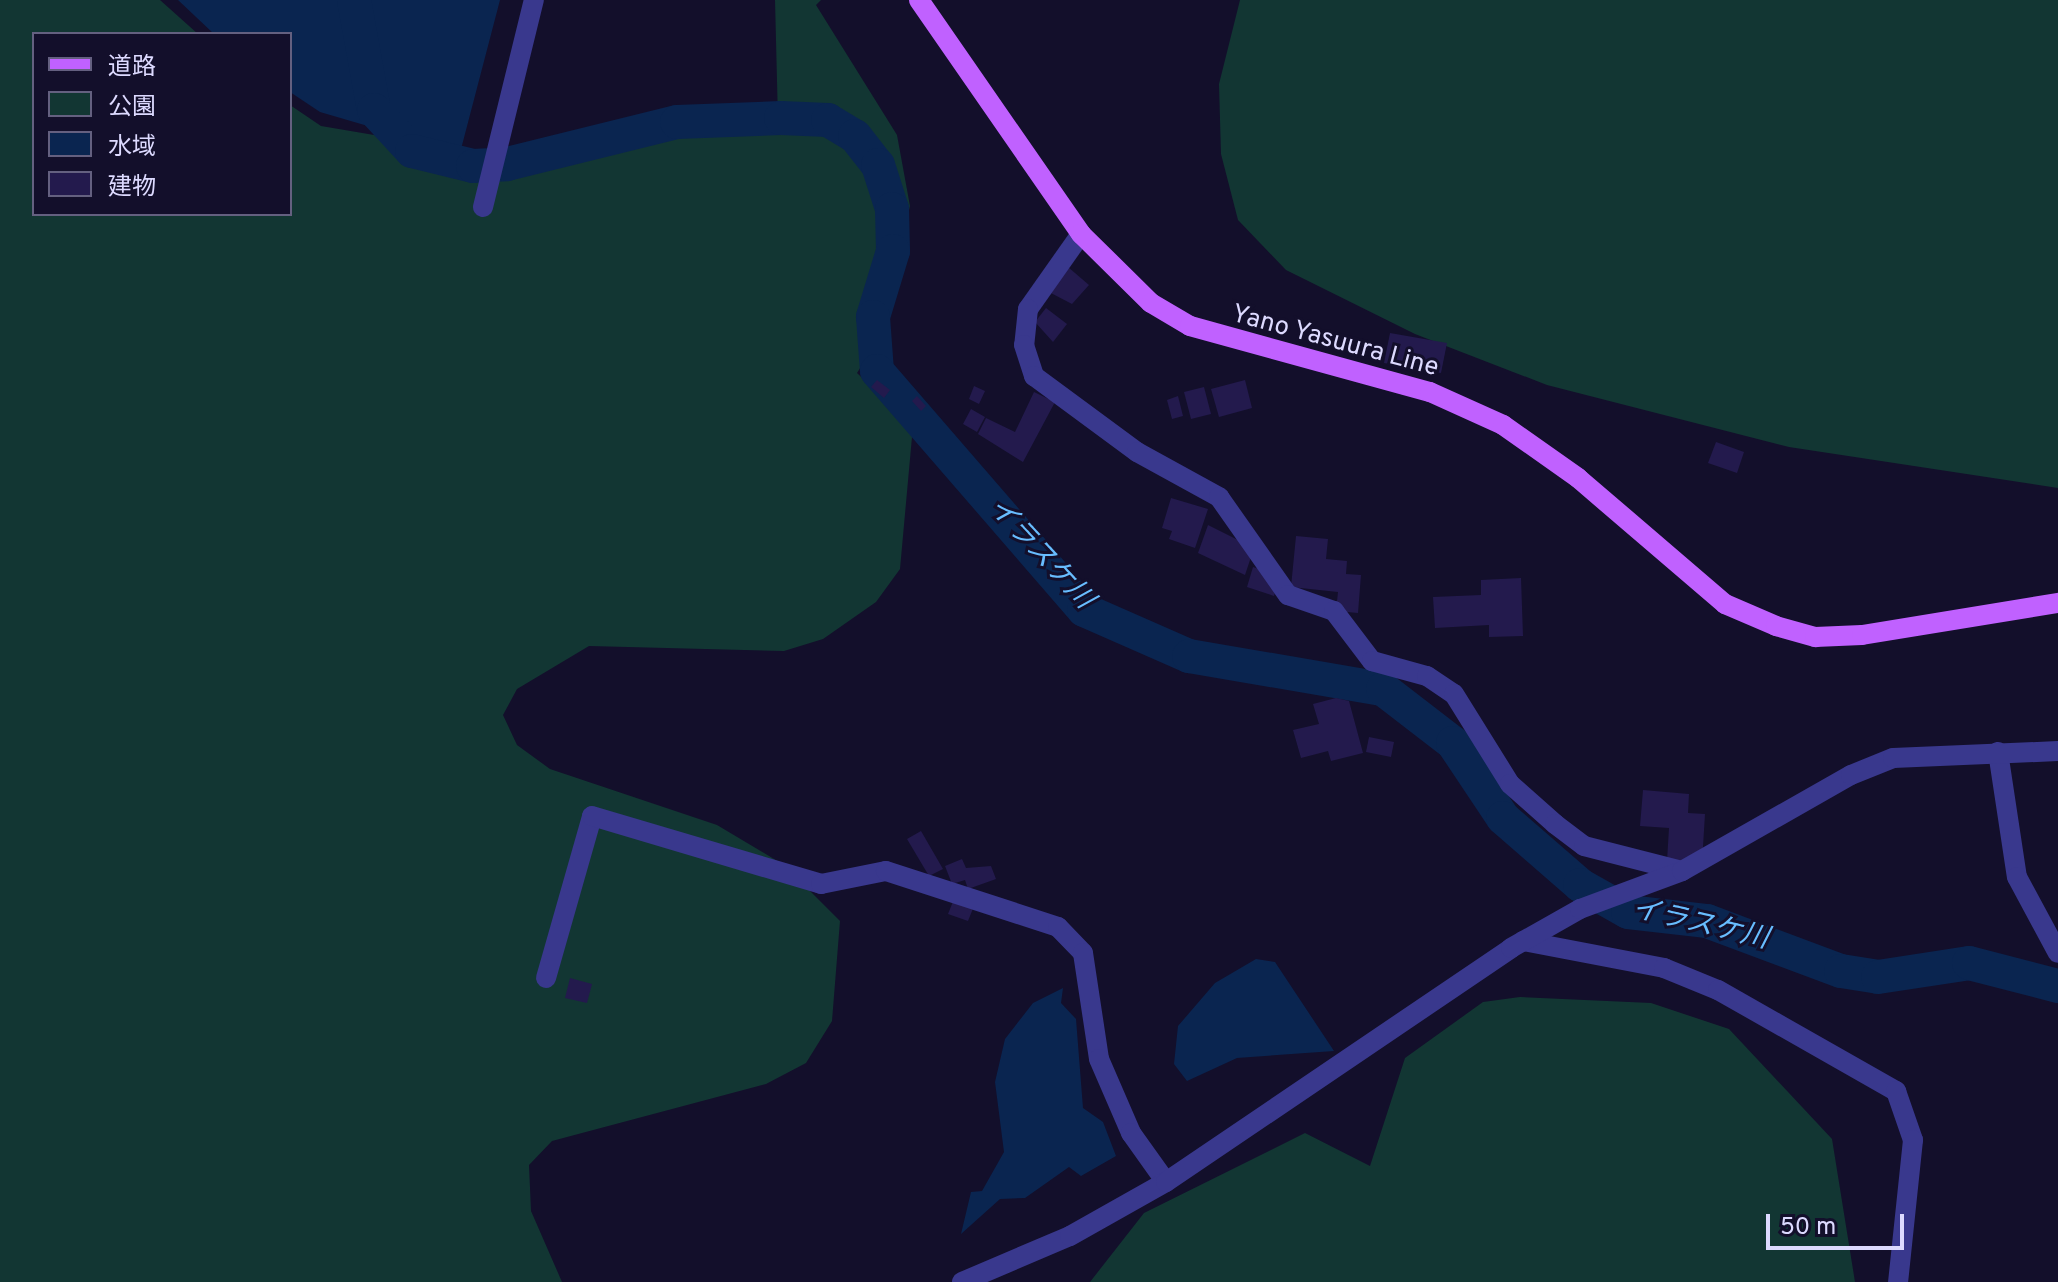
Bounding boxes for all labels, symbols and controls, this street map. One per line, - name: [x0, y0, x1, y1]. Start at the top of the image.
- legend: [32, 32, 292, 216]
- text: 道路: [108, 53, 156, 83]
- text: 公園: [108, 93, 156, 123]
- text: 水域: [108, 133, 156, 163]
- text: 建物: [108, 173, 156, 203]
- street label: Yano Yasuura Line: [1228, 299, 1442, 385]
- water label: イラスケ川: [980, 491, 1100, 617]
- water label: イラスケ川: [1628, 893, 1772, 957]
- scale bar: [1770, 1198, 1908, 1248]
- text: 50 m: [1780, 1213, 1836, 1243]

